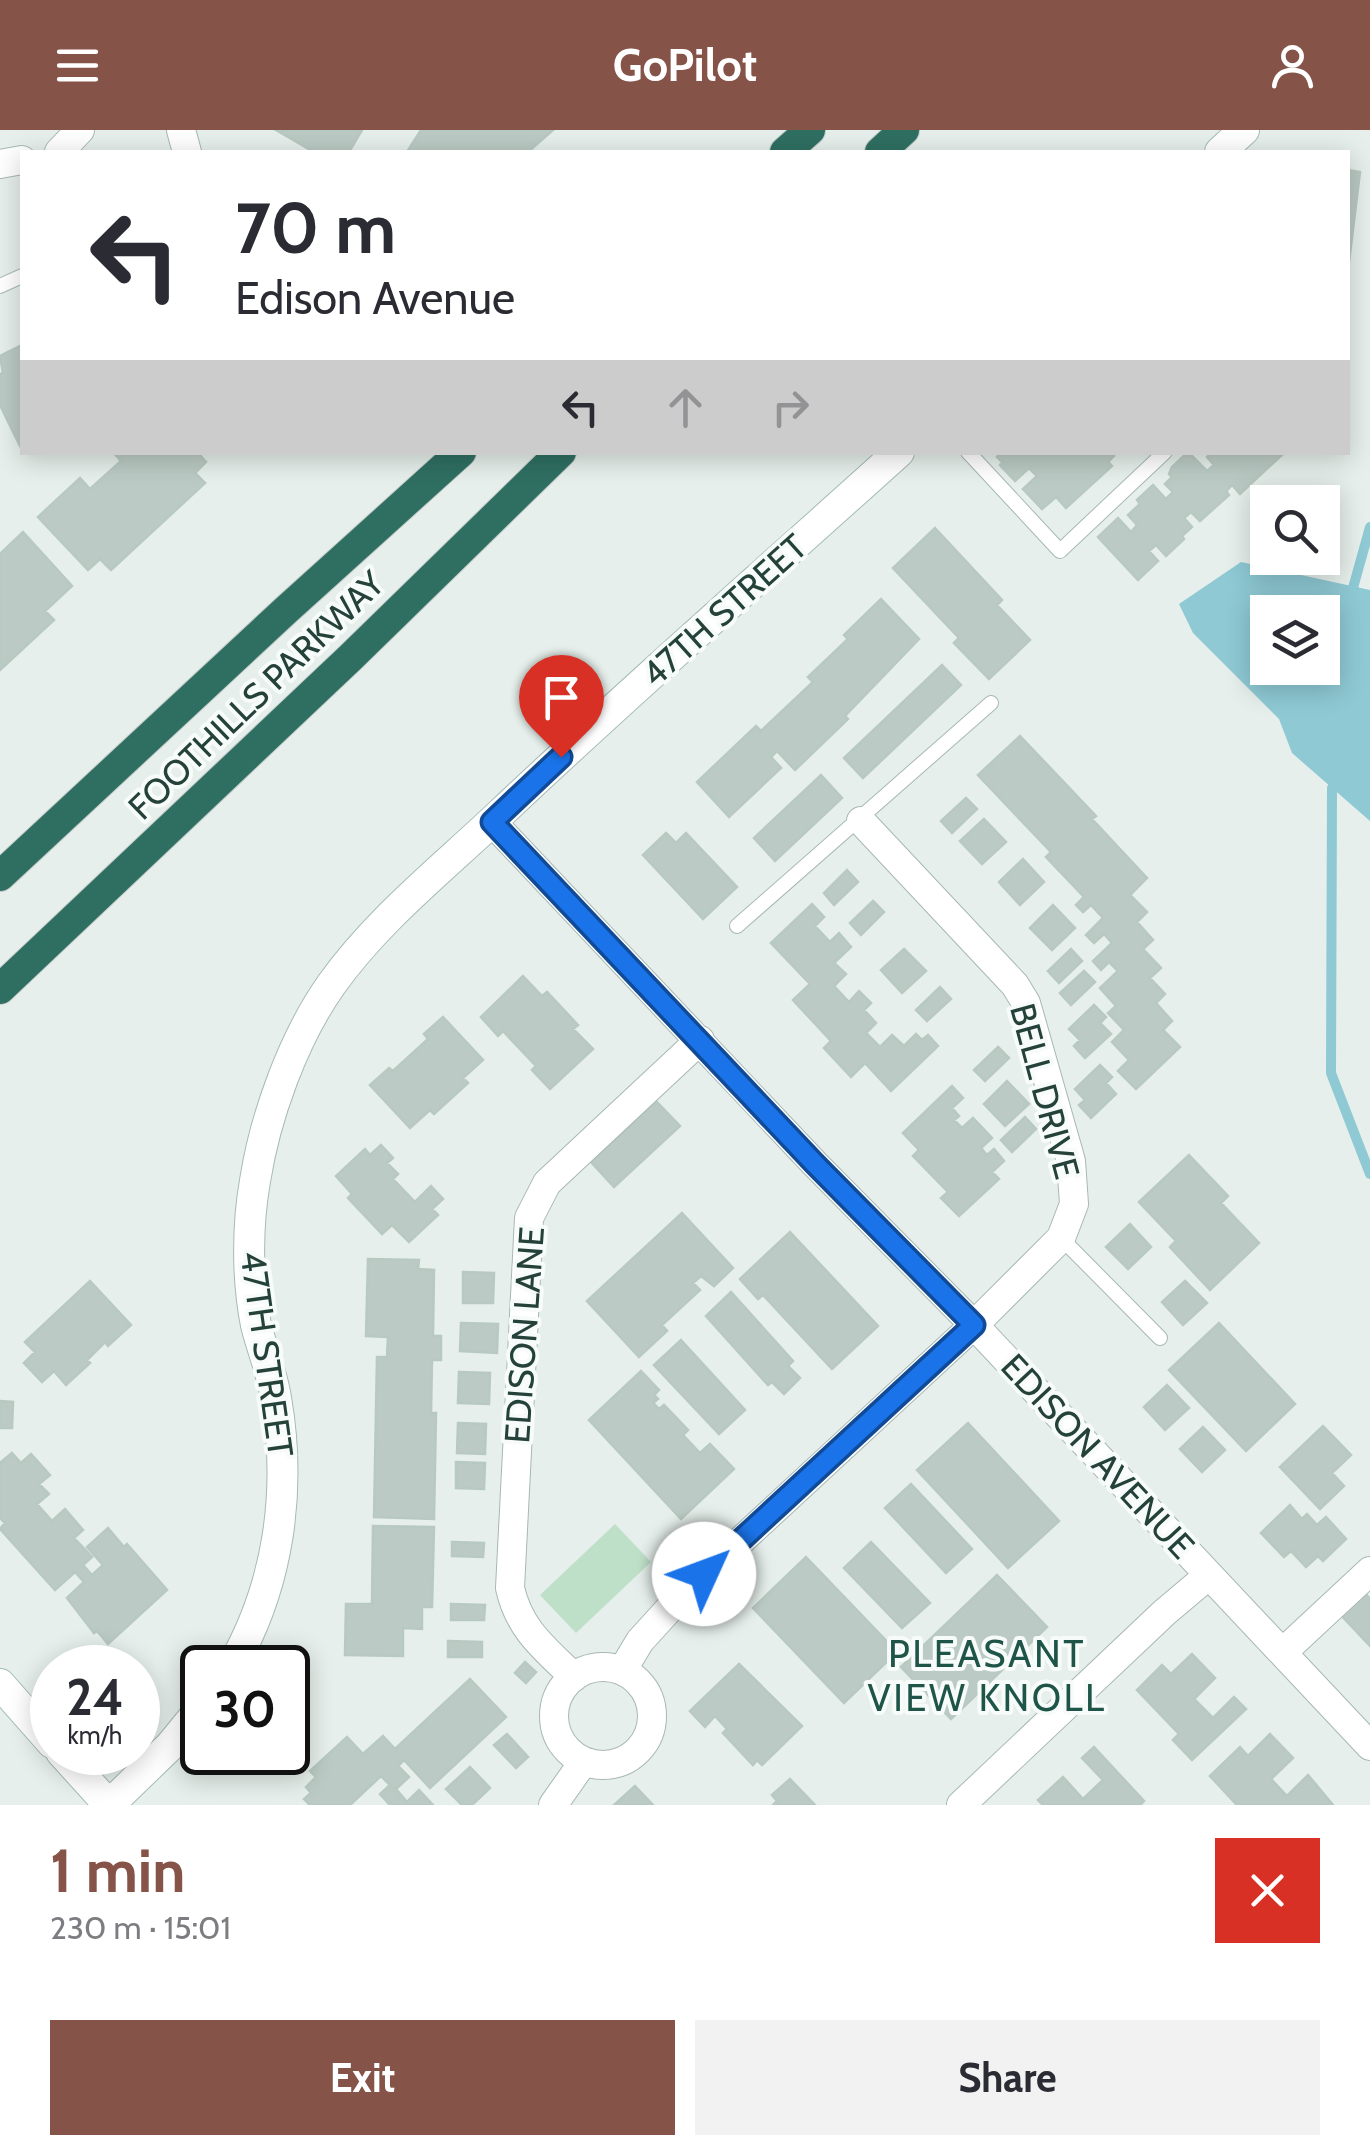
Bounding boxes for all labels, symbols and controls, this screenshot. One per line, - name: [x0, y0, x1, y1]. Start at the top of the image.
- icon: menu: [50, 38, 105, 93]
- text: GoPilot: [613, 38, 757, 92]
- icon: person: [1265, 38, 1320, 93]
- text: 70 m: [235, 185, 396, 271]
- icon: left: [70, 190, 200, 320]
- text: Edison Avenue: [235, 271, 515, 325]
- icon: left: [553, 380, 608, 435]
- icon: ahead: [658, 380, 713, 435]
- icon: right: [763, 380, 818, 435]
- map controls: [1250, 485, 1340, 685]
- button: search: [1250, 485, 1340, 575]
- street label: 47TH STREET: [633, 524, 816, 695]
- street label: FOOTHILLS PARKWAY: [119, 561, 394, 828]
- button: layers: [1250, 595, 1340, 685]
- pin: [519, 655, 604, 758]
- icon: arrive: [534, 670, 589, 725]
- street label: BELL DRIVE: [1001, 999, 1089, 1183]
- street label: EDISON LANE: [495, 1225, 553, 1445]
- street label: 47TH STREET: [231, 1248, 303, 1460]
- street label: EDISON AVENUE: [992, 1345, 1204, 1567]
- position arrow: [652, 1522, 756, 1626]
- district label: PLEASANT VIEW KNOLL: [867, 1630, 1107, 1721]
- speed limit sign: 30: [180, 1645, 310, 1775]
- text: 24: [66, 1667, 124, 1728]
- text: km/h: [68, 1720, 122, 1750]
- text: 1 min: [50, 1834, 185, 1907]
- button: close: [1215, 1838, 1320, 1943]
- text: 230 m · 15:01: [50, 1908, 231, 1947]
- button: Exit: [50, 2020, 675, 2135]
- button: Share: [695, 2020, 1320, 2135]

